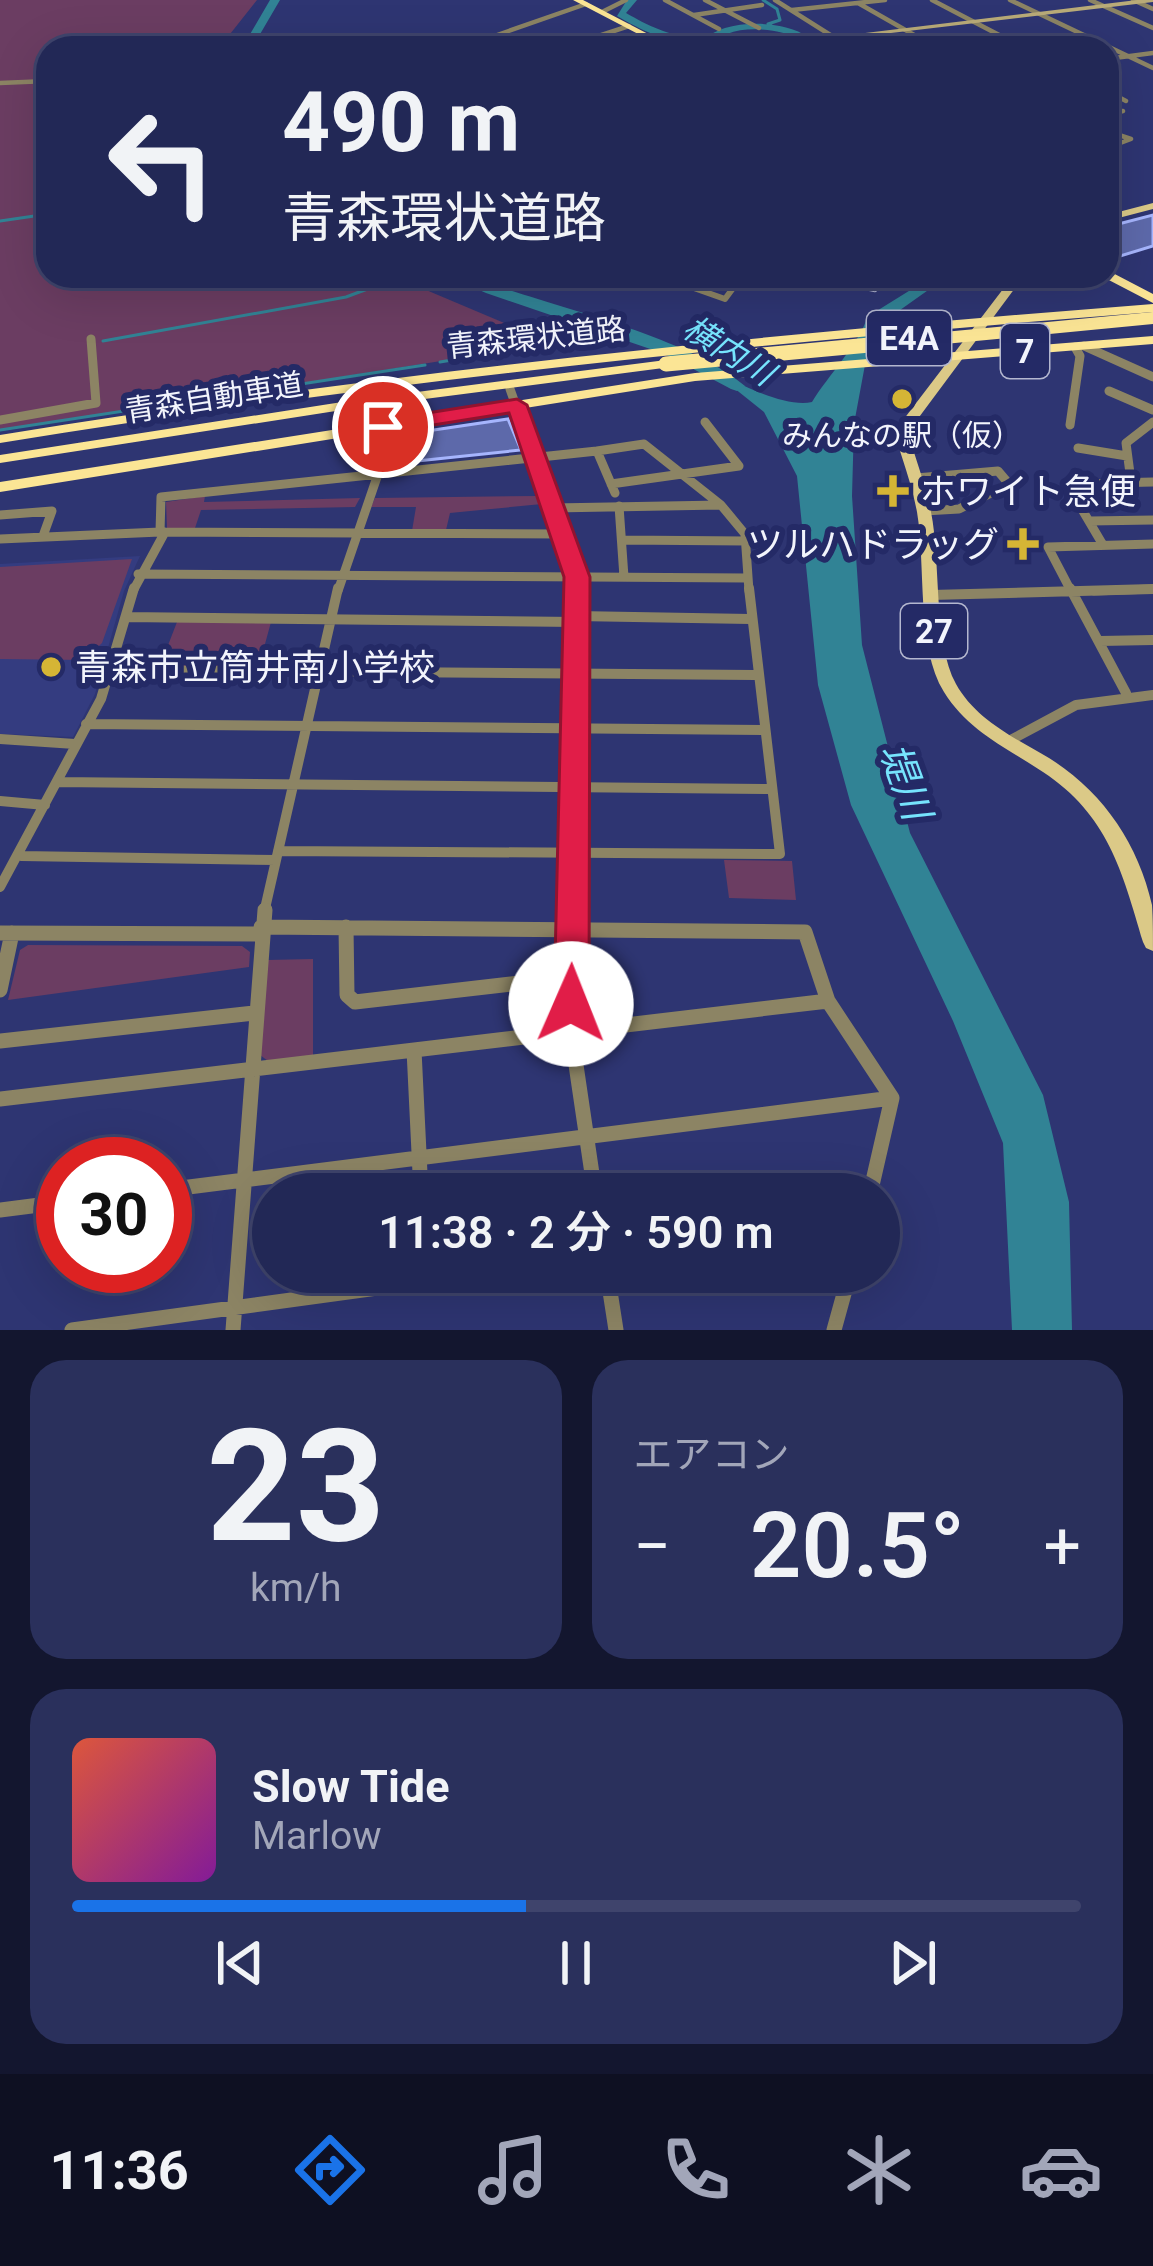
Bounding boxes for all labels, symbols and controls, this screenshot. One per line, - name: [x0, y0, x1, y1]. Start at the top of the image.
- text: 490 m: [282, 73, 520, 172]
- icon: left: [84, 84, 240, 240]
- text: 青森環状道路: [282, 187, 606, 250]
- water label: 横内川: [676, 308, 784, 395]
- street label: 青森環状道路: [445, 311, 627, 364]
- road number: E4A: [867, 311, 951, 365]
- road number: 7: [1001, 324, 1049, 378]
- street label: 青森自動車道: [122, 366, 306, 429]
- pin: [332, 376, 434, 478]
- marker: みんなの駅（仮）: [889, 386, 915, 412]
- icon: arrive: [350, 394, 416, 460]
- place label: みんなの駅（仮）: [782, 418, 1022, 453]
- place label: ホワイト急便: [920, 471, 1136, 513]
- marker: ホワイト急便: [877, 475, 909, 507]
- place label: ツルハドラッグ: [747, 524, 999, 566]
- marker: ツルハドラッグ: [1010, 531, 1036, 557]
- road number: 27: [901, 604, 967, 658]
- place label: 青森市立筒井南小学校: [75, 647, 435, 689]
- marker: 青森市立筒井南小学校: [38, 654, 64, 680]
- water label: 堤川: [870, 737, 941, 830]
- position arrow: [508, 941, 634, 1067]
- speed limit sign: 30: [36, 1137, 192, 1293]
- text: 11:38 · 2 分 · 590 m: [378, 1206, 774, 1259]
- text: 23: [206, 1395, 385, 1578]
- text: エアコン: [634, 1432, 790, 1478]
- text: 20.5°: [750, 1494, 965, 1599]
- text: −: [634, 1508, 671, 1585]
- text: +: [1044, 1508, 1081, 1585]
- text: km/h: [250, 1565, 342, 1611]
- text: Slow Tide: [252, 1760, 450, 1813]
- text: Marlow: [252, 1813, 382, 1859]
- icon: previous: [207, 1930, 273, 1996]
- icon: pause: [543, 1930, 609, 1996]
- icon: next: [880, 1930, 946, 1996]
- icon: directions: [288, 2128, 372, 2212]
- icon: music: [471, 2128, 555, 2212]
- icon: phone: [654, 2128, 738, 2212]
- icon: climate: [837, 2128, 921, 2212]
- icon: car: [1019, 2128, 1103, 2212]
- text: 11:36: [49, 2139, 189, 2202]

